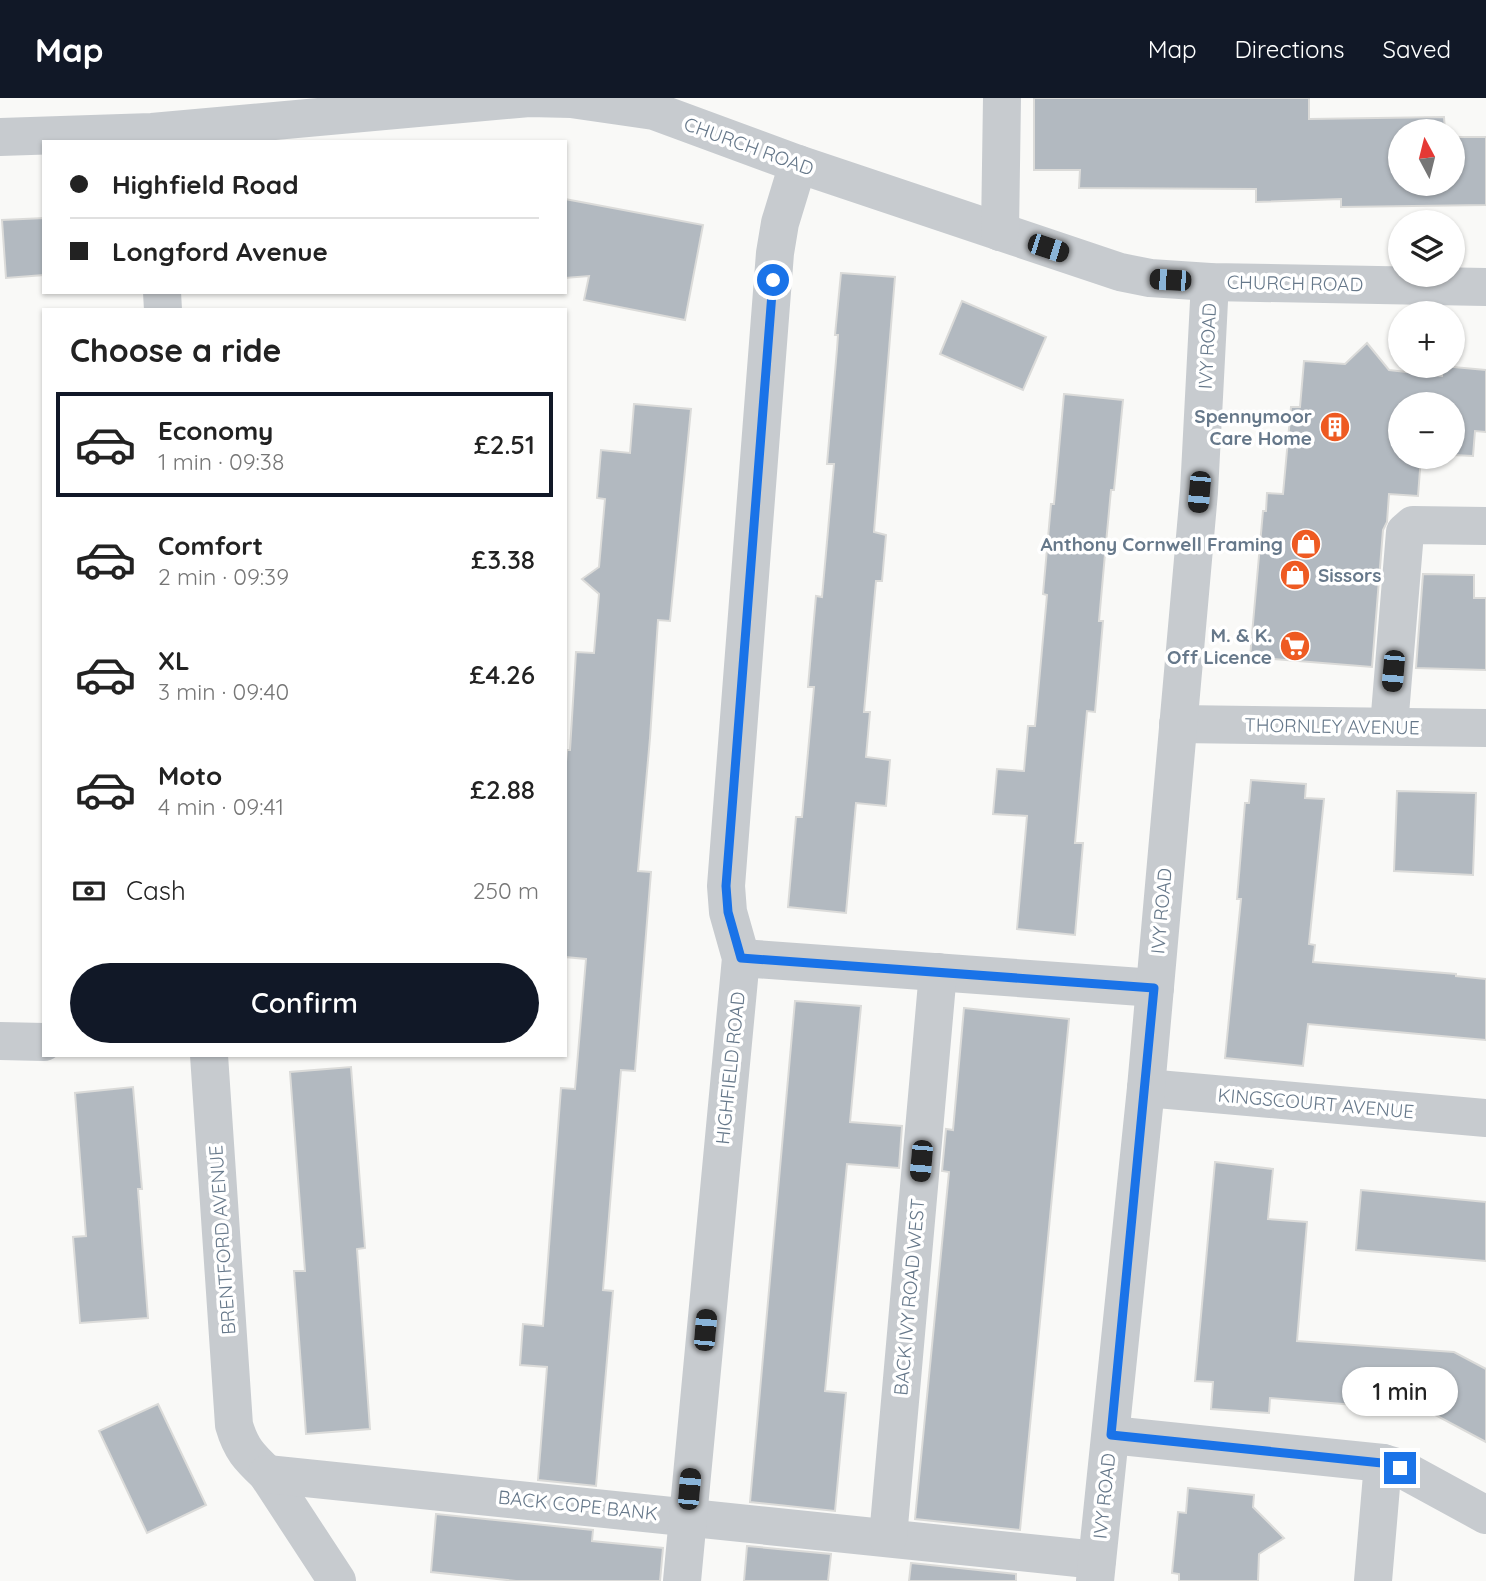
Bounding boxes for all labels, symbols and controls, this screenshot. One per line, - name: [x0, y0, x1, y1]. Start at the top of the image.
- text: Map: [35, 29, 103, 70]
- text: Map: [1148, 34, 1197, 64]
- text: Directions: [1235, 34, 1345, 64]
- text: Saved: [1383, 34, 1451, 64]
- street label: CHURCH ROAD: [681, 111, 817, 181]
- north arrow: [1388, 119, 1465, 196]
- map controls: [1388, 119, 1465, 469]
- text: Highfield Road: [112, 168, 298, 201]
- button: layers: [1388, 210, 1465, 287]
- car: [1025, 232, 1072, 264]
- text: Longford Avenue: [112, 235, 328, 268]
- route start: [757, 264, 789, 296]
- car: [1149, 268, 1192, 292]
- street label: CHURCH ROAD: [1227, 270, 1363, 296]
- button: +: [1388, 301, 1465, 378]
- street label: IVY ROAD: [1193, 302, 1221, 390]
- text: Choose a ride: [70, 330, 282, 370]
- button: −: [1388, 392, 1465, 469]
- place label: Spennymoor Care Home: [1194, 404, 1312, 450]
- building icon: Spennymoor Care Home: [1318, 410, 1352, 444]
- icon: car: [74, 413, 137, 476]
- text: Economy: [158, 414, 273, 447]
- text: £2.51: [474, 428, 535, 461]
- text: 1 min · 09:38: [158, 447, 284, 476]
- car: [1187, 470, 1212, 514]
- shop icon: Anthony Cornwell Framing: [1289, 527, 1323, 561]
- icon: car: [74, 528, 137, 591]
- text: Comfort: [158, 529, 263, 562]
- place label: Anthony Cornwell Framing: [1040, 532, 1283, 556]
- text: £3.38: [471, 543, 535, 576]
- shop icon: Sissors: [1278, 558, 1312, 592]
- text: 2 min · 09:39: [158, 562, 289, 591]
- place label: Sissors: [1318, 563, 1381, 587]
- place label: M. & K. Off Licence: [1167, 623, 1272, 669]
- supermarket icon: M. & K. Off Licence: [1278, 629, 1312, 663]
- icon: car: [74, 643, 137, 706]
- text: XL: [158, 644, 190, 677]
- car: [1381, 649, 1406, 693]
- text: £4.26: [469, 658, 535, 691]
- text: 3 min · 09:40: [158, 677, 289, 706]
- street label: THORNLEY AVENUE: [1244, 712, 1420, 740]
- icon: car: [74, 758, 137, 821]
- text: Moto: [158, 759, 222, 792]
- text: £2.88: [470, 773, 535, 806]
- text: 4 min · 09:41: [158, 792, 284, 821]
- street label: IVY ROAD: [1145, 867, 1177, 955]
- icon: cash: [70, 872, 108, 910]
- text: Cash: [126, 874, 186, 907]
- text: 250 m: [473, 876, 539, 905]
- button: Confirm: [70, 963, 539, 1043]
- street label: HIGHFIELD ROAD: [710, 990, 750, 1146]
- street label: KINGSCOURT AVENUE: [1217, 1082, 1415, 1124]
- car: [909, 1139, 934, 1183]
- street label: BRENTFORD AVENUE: [203, 1144, 241, 1336]
- street label: BACK IVY ROAD WEST: [888, 1198, 930, 1396]
- car: [693, 1308, 718, 1352]
- callout: 1 min: [1342, 1366, 1458, 1416]
- text: 1 min: [1372, 1377, 1428, 1406]
- street label: IVY ROAD: [1088, 1452, 1120, 1540]
- route end: [1384, 1452, 1416, 1484]
- car: [677, 1467, 702, 1511]
- street label: BACK COPE BANK: [497, 1485, 659, 1525]

